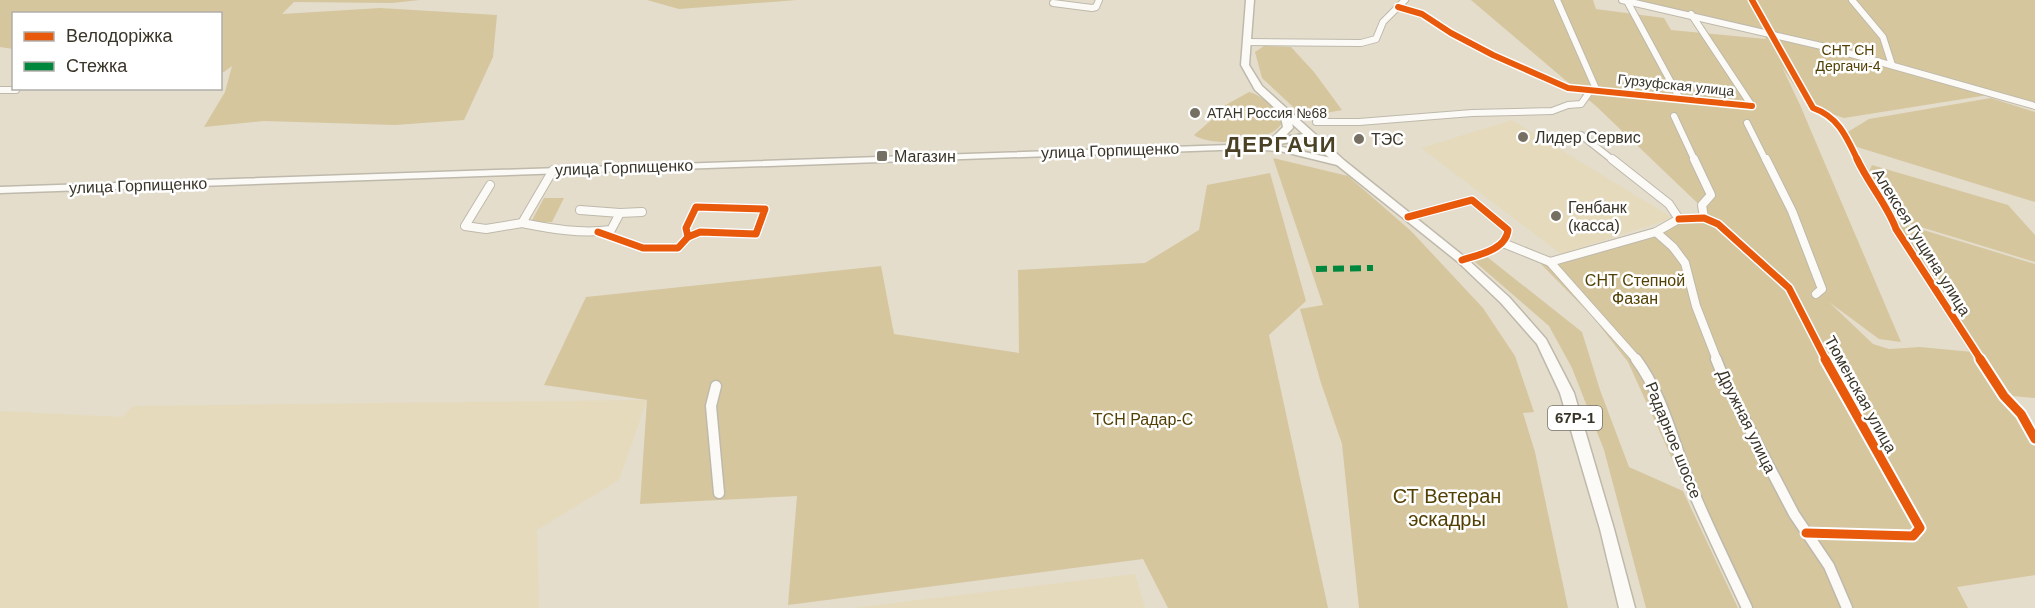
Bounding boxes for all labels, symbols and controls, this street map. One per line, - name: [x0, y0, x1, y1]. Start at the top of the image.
- legend: [12, 12, 222, 90]
- text: Велодоріжка: [66, 26, 174, 46]
- park label: СНТ СН Дергачи-4: [1816, 42, 1881, 74]
- text: Стежка: [66, 56, 128, 76]
- street label: Гурзуфская улица: [1617, 71, 1735, 99]
- place label: АТАН Россия №68: [1207, 105, 1327, 121]
- marker: АТАН Россия №68: [1188, 106, 1202, 120]
- place label: Лидер Сервис: [1535, 129, 1641, 146]
- marker: Лидер Сервис: [1516, 130, 1530, 144]
- place label: ТЭС: [1371, 131, 1404, 148]
- district label: ДЕРГАЧИ: [1225, 132, 1337, 157]
- marker: ТЭС: [1352, 132, 1366, 146]
- street label: улица Горпищенко: [1041, 140, 1179, 161]
- place label: Магазин: [894, 148, 956, 165]
- marker: Магазин: [875, 149, 889, 163]
- street label: улица Горпищенко: [555, 157, 693, 178]
- street label: Алексея Гущина улица: [1869, 166, 1974, 319]
- street label: улица Горпищенко: [69, 175, 207, 196]
- place label: Генбанк (касса): [1568, 199, 1628, 234]
- marker: Генбанк (касса): [1549, 209, 1563, 223]
- park label: СНТ Степной Фазан: [1585, 272, 1685, 307]
- street label: Тюменская улица: [1821, 333, 1900, 456]
- street label: Дружная улица: [1714, 367, 1779, 476]
- street label: Радарное шоссе: [1642, 380, 1705, 501]
- road number: 67Р-1: [1548, 406, 1602, 430]
- park label: ТСН Радар-С: [1093, 411, 1193, 428]
- park label: СТ Ветеран эскадры: [1393, 485, 1501, 530]

